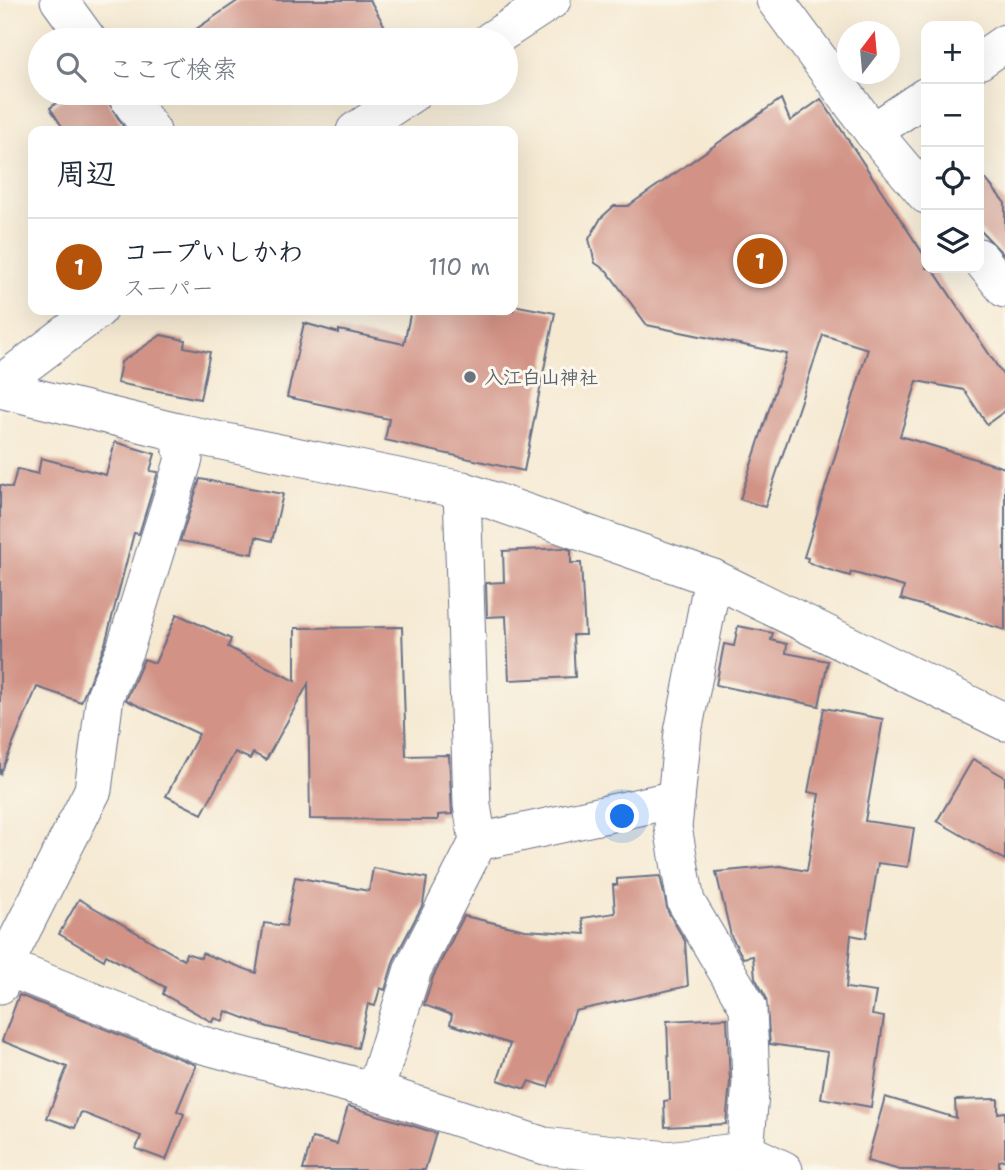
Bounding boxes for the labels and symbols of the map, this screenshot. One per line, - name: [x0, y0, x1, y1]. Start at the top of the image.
- north arrow: [837, 21, 900, 84]
- pin: 1: [737, 235, 783, 287]
- place label: 入江白山神社: [484, 365, 598, 390]
- marker: 入江白山神社: [462, 369, 478, 385]
- your location: [605, 799, 639, 833]

